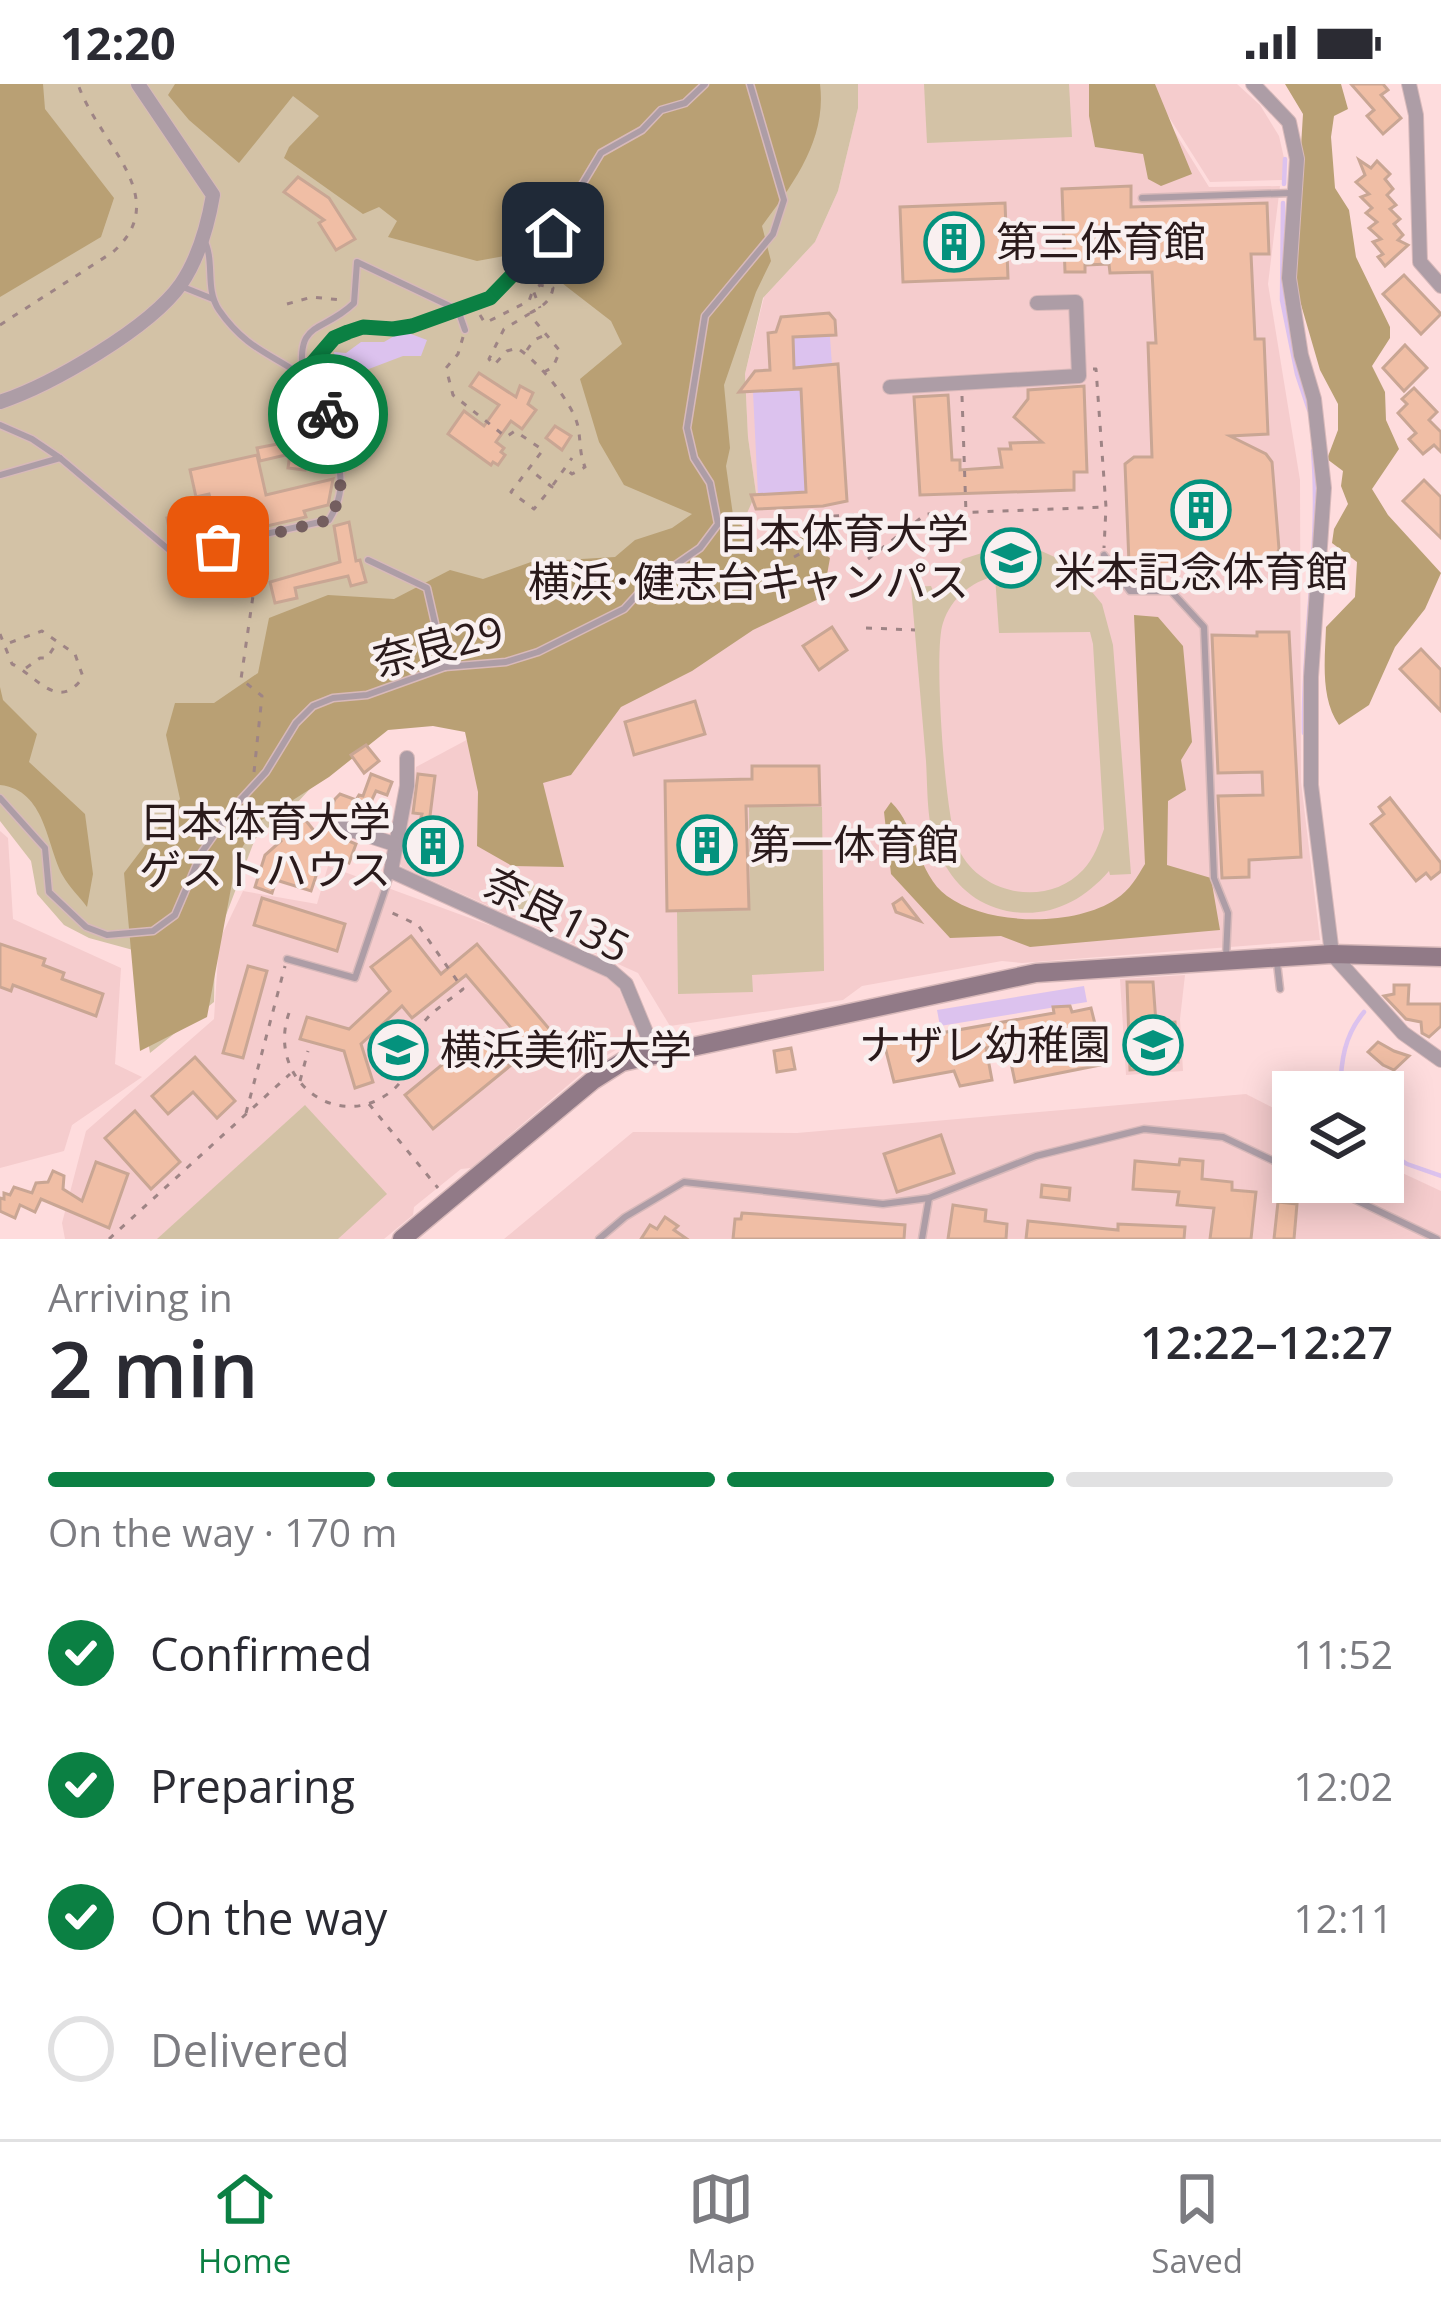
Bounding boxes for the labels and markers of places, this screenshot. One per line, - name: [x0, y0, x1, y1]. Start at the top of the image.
- pin: [502, 182, 604, 284]
- building icon: 第三体育館: [923, 211, 985, 273]
- place label: 第三体育館: [996, 212, 1206, 269]
- building icon: 米本記念体育館: [1170, 479, 1232, 541]
- pin: [167, 496, 269, 598]
- place label: 日本体育大学 横浜･健志台キャンパス: [528, 504, 969, 609]
- school or university icon: 日本体育大学 横浜･健志台キャンパス: [980, 527, 1042, 589]
- place label: 米本記念体育館: [1054, 542, 1348, 599]
- place label: 日本体育大学 ゲストハウス: [139, 792, 391, 897]
- building icon: 第一体育館: [676, 814, 738, 876]
- building icon: 日本体育大学 ゲストハウス: [402, 815, 464, 877]
- place label: 第一体育館: [749, 815, 959, 872]
- school or university icon: ナザレ幼稚園: [1122, 1014, 1184, 1076]
- place label: ナザレ幼稚園: [859, 1015, 1111, 1072]
- school or university icon: 横浜美術大学: [367, 1019, 429, 1081]
- place label: 横浜美術大学: [440, 1020, 692, 1077]

